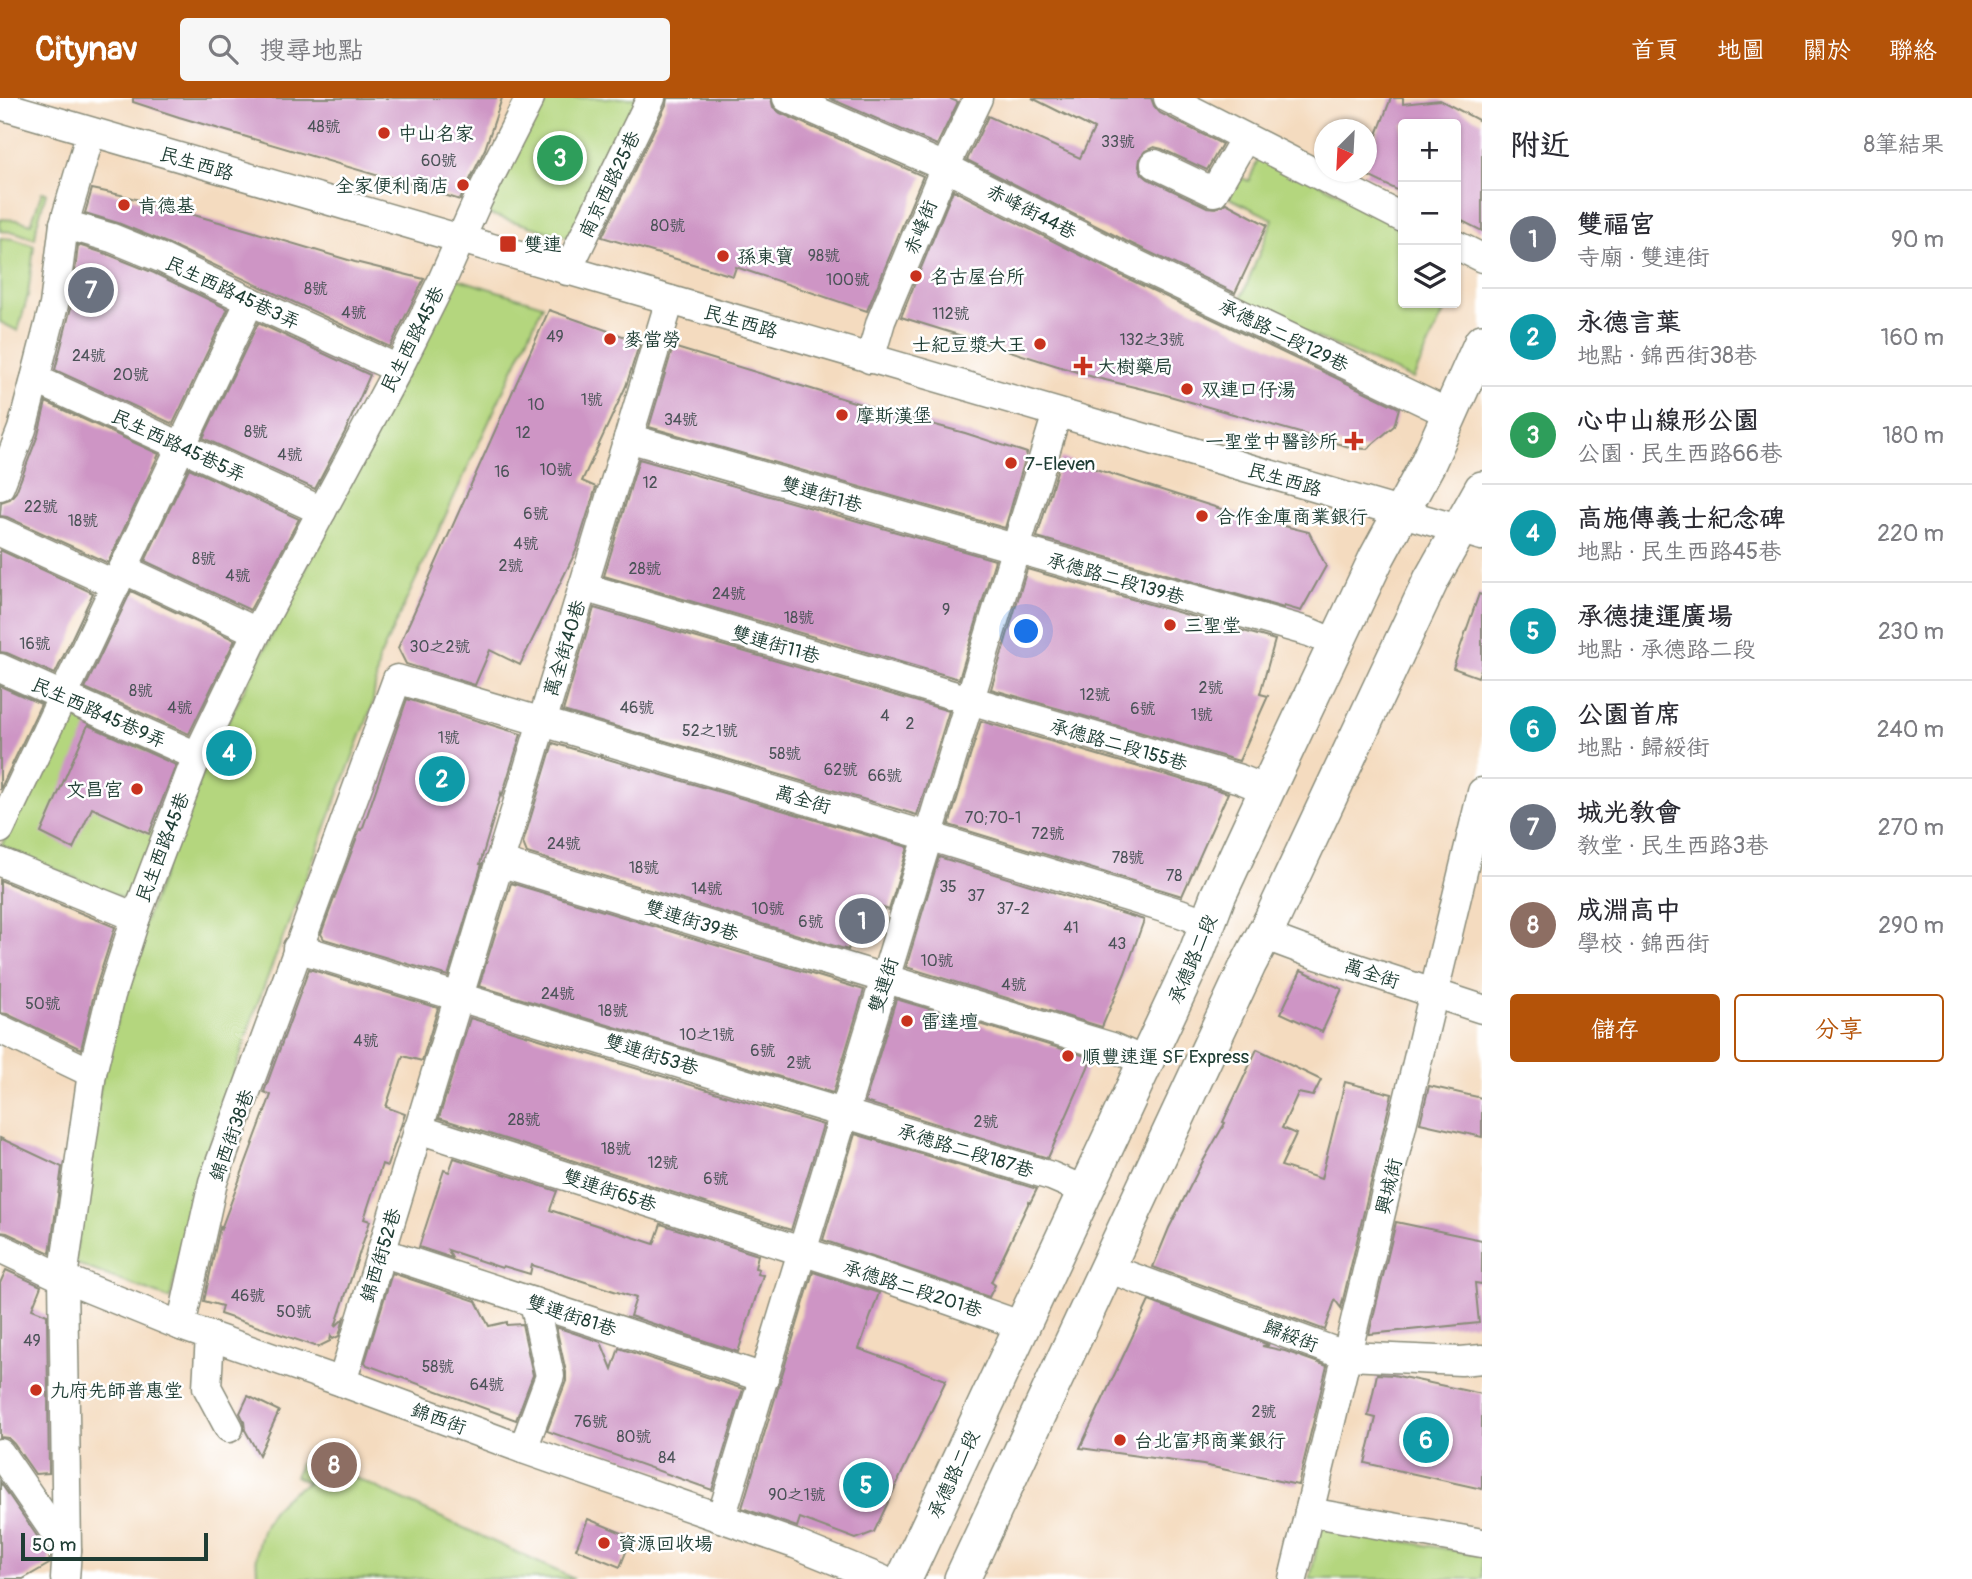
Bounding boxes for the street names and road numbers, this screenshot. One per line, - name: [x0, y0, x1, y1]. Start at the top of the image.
- street label: 南京西路25巷: [574, 127, 646, 242]
- street label: 民生西路: [157, 142, 237, 186]
- street label: 赤峰街44巷: [982, 179, 1081, 245]
- street label: 赤峰街: [899, 196, 943, 258]
- street label: 民生西路45巷3弄: [161, 251, 304, 335]
- street label: 民生西路45巷: [376, 282, 450, 397]
- street label: 承德路二段129巷: [1215, 294, 1353, 378]
- street label: 民生西路: [701, 300, 781, 344]
- street label: 民生西路45巷5弄: [108, 404, 250, 488]
- street label: 民生西路: [1245, 458, 1325, 502]
- street label: 雙連街1巷: [778, 472, 865, 518]
- street label: 承德路二段139巷: [1044, 548, 1187, 610]
- street label: 萬全街40巷: [539, 597, 591, 700]
- street label: 雙連街11巷: [729, 621, 823, 669]
- street label: 民生西路45巷9弄: [27, 672, 170, 753]
- street label: 承德路二段155巷: [1047, 714, 1190, 776]
- street label: 萬全街: [772, 781, 833, 819]
- street label: 民生西路45巷: [131, 789, 195, 906]
- street label: 雙連街39巷: [642, 895, 741, 947]
- street label: 承德路二段: [1163, 911, 1223, 1008]
- street label: 萬全街: [1341, 954, 1403, 994]
- street label: 雙連街: [864, 955, 904, 1016]
- street label: 雙連街53巷: [602, 1029, 702, 1081]
- street label: 錦西街38巷: [204, 1086, 260, 1185]
- street label: 承德路二段187巷: [895, 1119, 1037, 1183]
- street label: 興城街: [1370, 1156, 1408, 1217]
- street label: 雙連街65巷: [560, 1164, 660, 1217]
- street label: 錦西街52巷: [355, 1205, 407, 1305]
- street label: 承德路二段201巷: [840, 1255, 985, 1323]
- street label: 雙連街81巷: [524, 1290, 620, 1342]
- street label: 歸綏街: [1260, 1315, 1322, 1357]
- street label: 錦西街: [408, 1398, 470, 1440]
- street label: 承德路二段: [923, 1426, 985, 1523]

